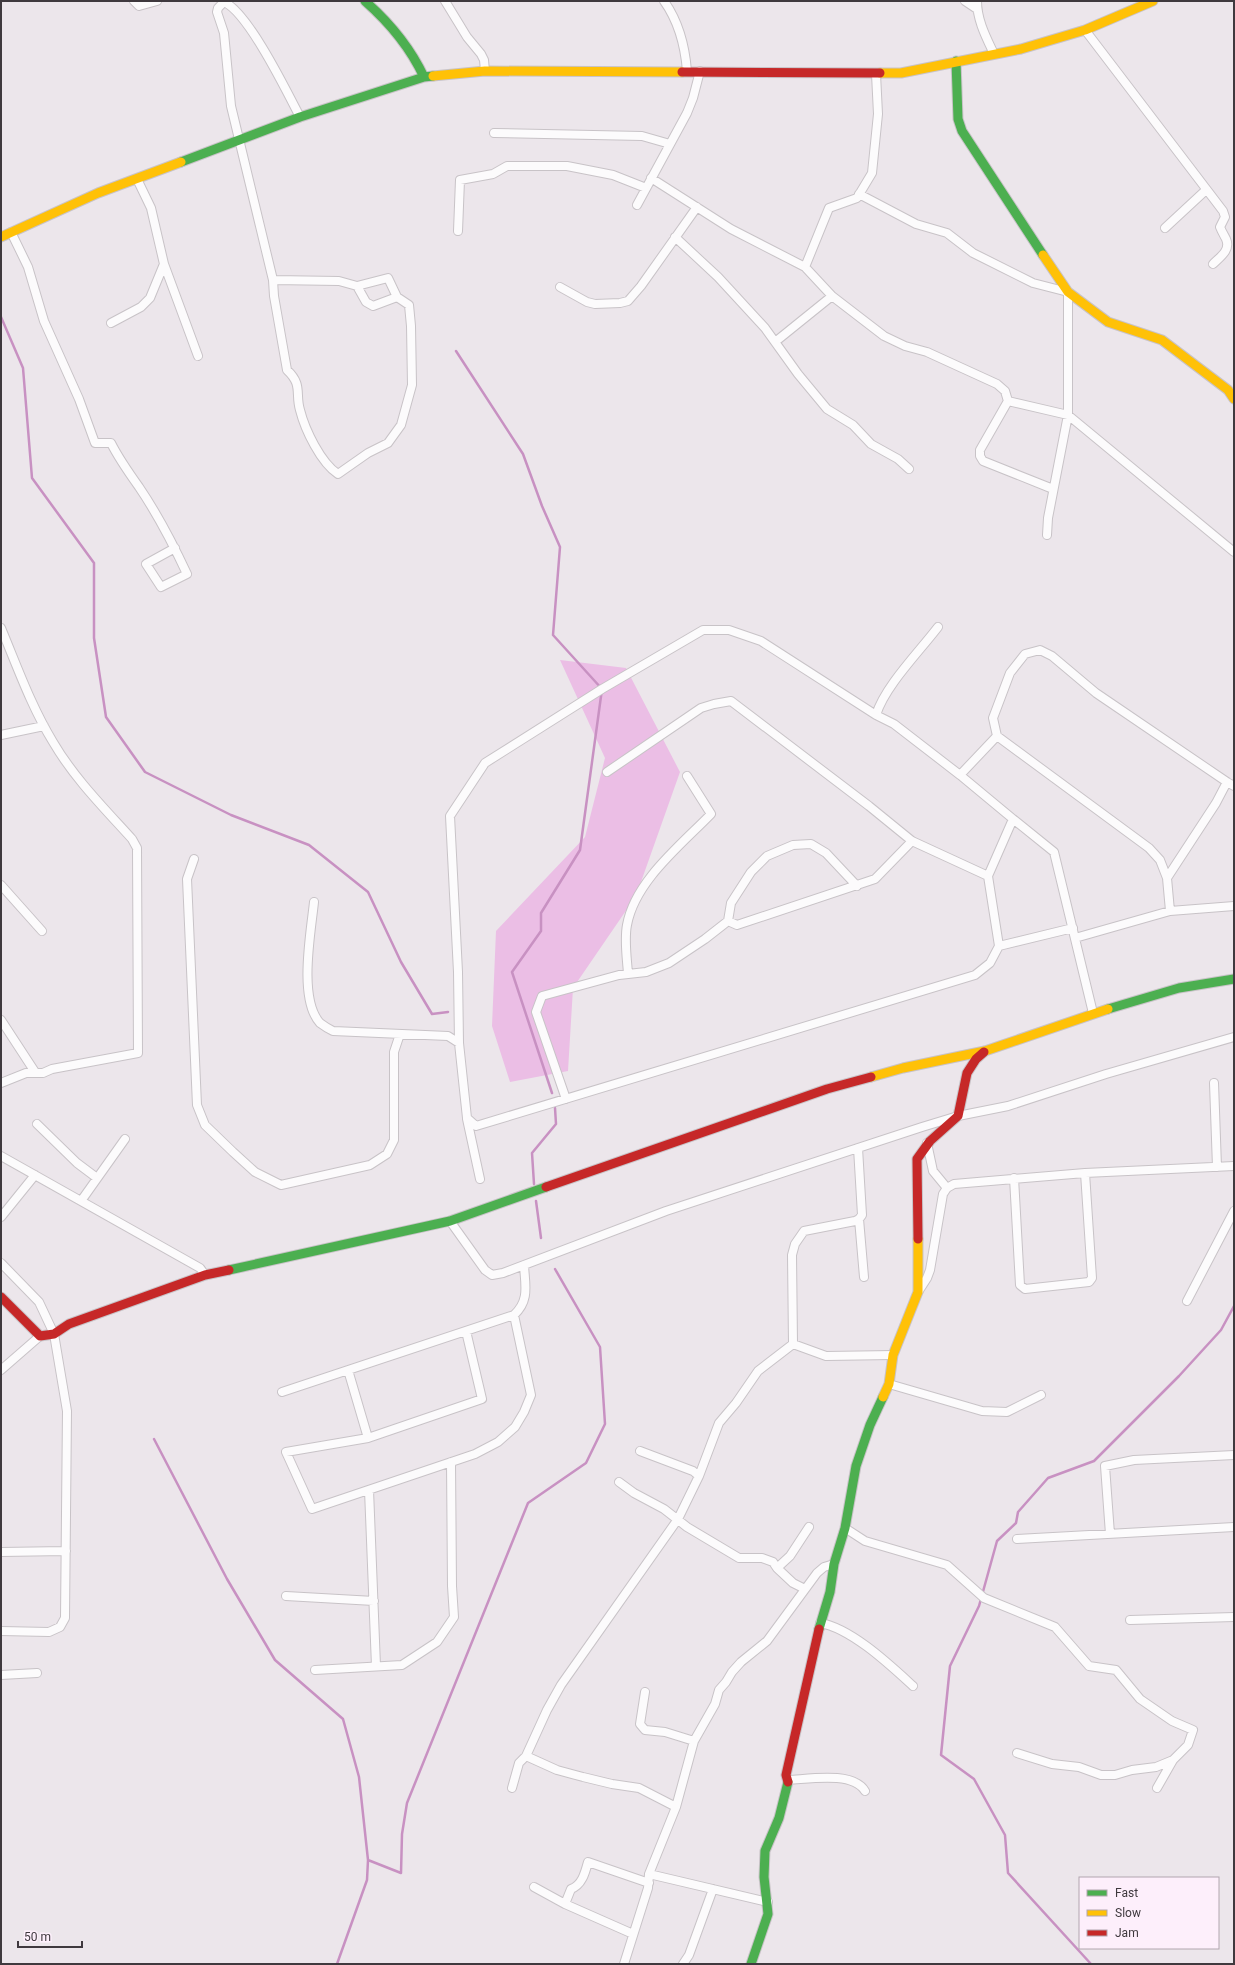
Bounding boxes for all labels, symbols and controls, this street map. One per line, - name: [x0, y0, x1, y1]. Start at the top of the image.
- legend: [1079, 1877, 1219, 1949]
- text: Fast: [1115, 1886, 1138, 1900]
- text: Slow: [1115, 1906, 1141, 1920]
- scale bar: [18, 1923, 82, 1949]
- text: Jam: [1115, 1926, 1139, 1940]
- text: 50 m: [24, 1930, 51, 1944]

